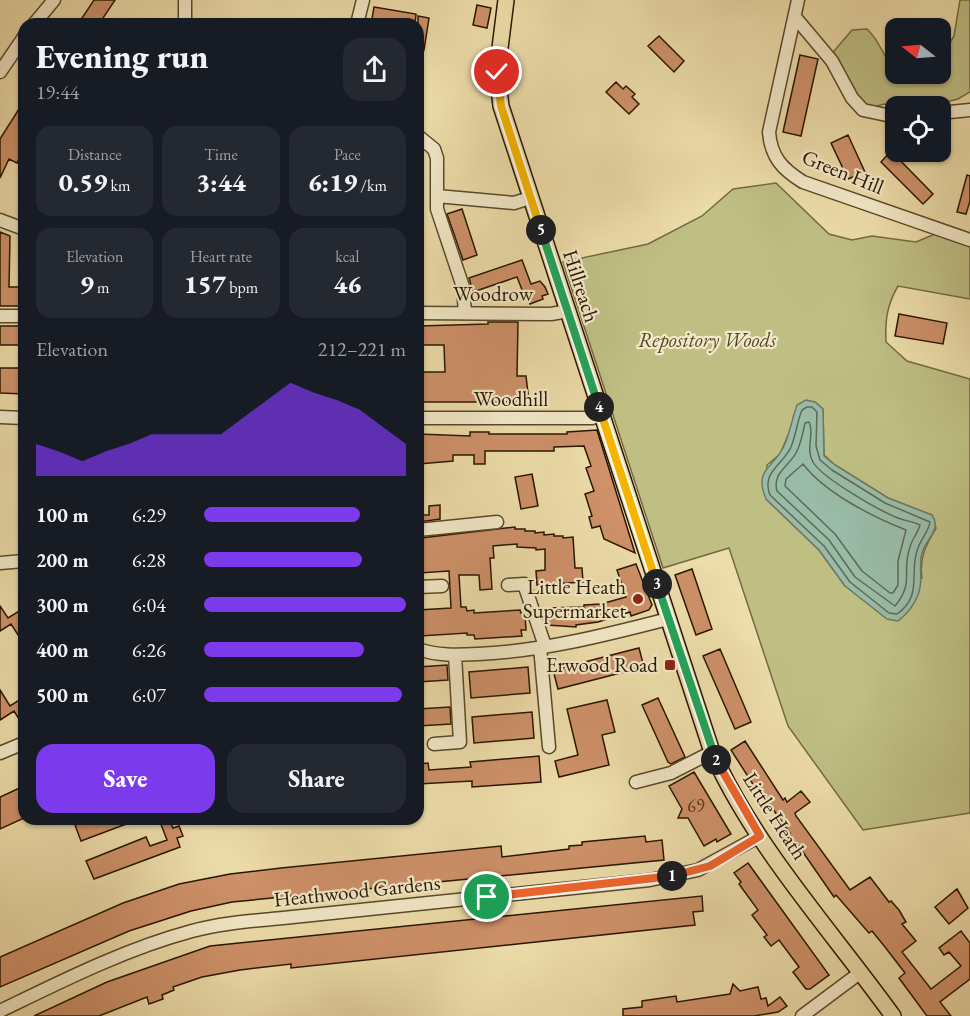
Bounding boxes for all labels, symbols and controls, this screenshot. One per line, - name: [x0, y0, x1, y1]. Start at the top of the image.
- north arrow: [885, 18, 951, 84]
- map controls: [885, 18, 951, 162]
- text: Evening run: [36, 35, 208, 78]
- button: share: [343, 38, 406, 101]
- pin: [471, 46, 522, 97]
- icon: check: [480, 55, 513, 88]
- text: 19:44: [36, 79, 79, 105]
- button: locate: [885, 96, 951, 162]
- street label: Green Hill: [798, 143, 888, 200]
- text: Distance: [68, 144, 121, 165]
- text: Time: [204, 144, 238, 165]
- text: Pace: [334, 144, 361, 165]
- text: 0.59: [59, 165, 107, 199]
- text: 3:44: [196, 165, 246, 199]
- text: 6:19: [308, 165, 357, 199]
- text: km: [107, 175, 131, 196]
- text: /km: [357, 175, 387, 196]
- pin: 5: [526, 215, 556, 245]
- text: 5: [537, 219, 545, 240]
- text: Elevation: [66, 246, 123, 267]
- text: Heart rate: [190, 246, 252, 267]
- text: kcal: [335, 246, 359, 267]
- street label: Hillreach: [557, 246, 606, 326]
- text: 9: [80, 267, 94, 301]
- text: 157: [184, 267, 226, 301]
- text: 46: [333, 267, 361, 301]
- text: m: [94, 277, 110, 298]
- text: bpm: [226, 277, 258, 298]
- street label: Woodrow: [453, 280, 534, 307]
- park label: Repository Woods: [638, 326, 776, 353]
- text: Elevation: [36, 336, 108, 362]
- text: 212–221 m: [318, 336, 406, 362]
- street label: Woodhill: [474, 385, 548, 412]
- pin: 4: [584, 392, 614, 422]
- text: 4: [595, 396, 603, 417]
- text: 100 m: [36, 502, 89, 528]
- text: 6:29: [132, 502, 166, 528]
- text: 200 m: [36, 547, 89, 573]
- text: 6:28: [132, 547, 166, 573]
- pin: 3: [642, 569, 672, 599]
- place label: Little Heath Supermarket: [523, 573, 626, 624]
- text: 3: [653, 573, 661, 594]
- text: 300 m: [36, 592, 89, 618]
- text: 6:04: [132, 592, 166, 618]
- marker: Little Heath Supermarket: [631, 592, 645, 606]
- text: 400 m: [36, 637, 89, 663]
- text: 6:26: [132, 637, 166, 663]
- place label: Erwood Road: [546, 651, 658, 678]
- marker: Erwood Road: [663, 658, 677, 672]
- text: 500 m: [36, 682, 89, 708]
- text: 6:07: [132, 682, 166, 708]
- button: Save: [36, 744, 215, 813]
- button: Share: [227, 744, 406, 813]
- pin: 2: [701, 745, 731, 775]
- text: 2: [712, 749, 720, 770]
- street label: Little Heath: [737, 767, 814, 865]
- house number: 69: [687, 794, 705, 817]
- pin: 1: [657, 861, 687, 891]
- text: 1: [668, 865, 676, 886]
- street label: Heathwood Gardens: [272, 868, 442, 913]
- pin: [461, 871, 512, 922]
- icon: arrive: [470, 880, 503, 913]

